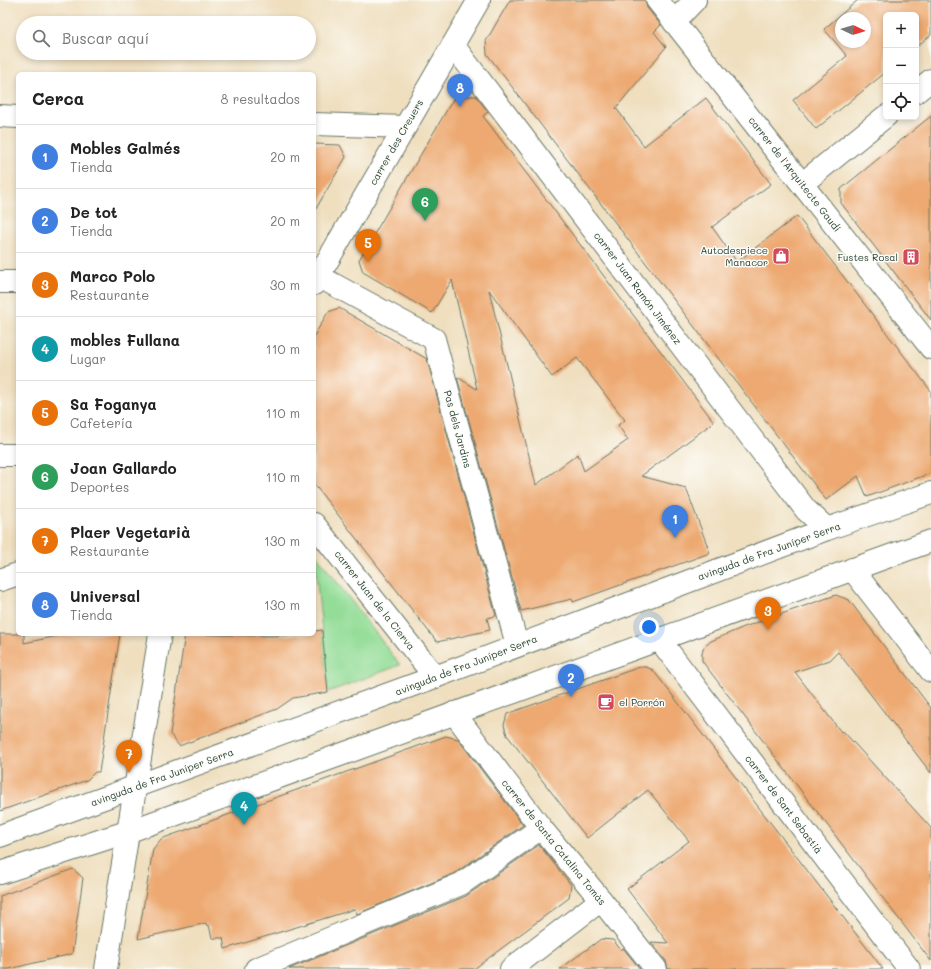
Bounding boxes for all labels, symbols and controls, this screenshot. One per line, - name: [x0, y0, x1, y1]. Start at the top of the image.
- north arrow: [835, 12, 871, 48]
- map controls: [883, 12, 919, 120]
- button: +: [883, 12, 919, 48]
- search box: [16, 16, 316, 60]
- icon: search: [30, 27, 52, 49]
- text: Buscar aquí: [62, 28, 149, 48]
- button: −: [883, 48, 919, 84]
- pin: 8: [447, 74, 473, 107]
- button: locate: [883, 84, 919, 120]
- text: Cerca: [32, 87, 84, 109]
- text: 8 resultados: [221, 90, 300, 107]
- street label: carrer des Creuers: [366, 96, 426, 188]
- street label: carrer de l'Arquitecte Gaudí: [746, 113, 844, 235]
- text: Mobles Galmés: [70, 138, 180, 158]
- text: 1: [42, 148, 48, 165]
- text: 20 m: [270, 148, 300, 165]
- text: Tienda: [70, 158, 113, 175]
- pin: 6: [412, 188, 438, 221]
- text: De tot: [70, 202, 118, 222]
- text: 2: [41, 212, 49, 229]
- text: 20 m: [270, 212, 300, 229]
- text: Tienda: [70, 222, 113, 239]
- pin: 5: [355, 229, 381, 262]
- street label: carrer Juan Ramón Jiménez: [591, 229, 685, 348]
- place label: Autodespiece Manacor: [700, 243, 768, 269]
- shop icon: Autodespiece Manacor: [771, 246, 791, 266]
- building icon: Fustes Rosal: [901, 247, 921, 267]
- place label: Fustes Rosal: [837, 250, 898, 264]
- text: Marco Polo: [70, 266, 155, 286]
- text: 3: [41, 276, 49, 293]
- text: 30 m: [270, 276, 300, 293]
- text: Restaurante: [70, 286, 149, 303]
- text: mobles Fullana: [70, 330, 180, 350]
- text: 4: [41, 340, 49, 357]
- text: 110 m: [266, 340, 300, 357]
- text: Lugar: [70, 350, 106, 367]
- street label: Pas dels Jardins: [441, 389, 475, 470]
- text: Sa Foganya: [70, 394, 157, 414]
- text: 5: [41, 404, 49, 421]
- text: 110 m: [266, 404, 300, 421]
- text: Cafetería: [70, 414, 133, 431]
- text: Joan Gallardo: [70, 458, 177, 478]
- text: 6: [41, 468, 49, 485]
- text: 110 m: [266, 468, 300, 485]
- text: Deportes: [70, 478, 129, 495]
- pin: 1: [662, 505, 688, 538]
- street label: avinguda de Fra Juníper Serra: [696, 519, 842, 583]
- text: Plaer Vegetarià: [70, 522, 190, 542]
- text: 7: [41, 532, 49, 549]
- text: 130 m: [264, 532, 300, 549]
- text: Restaurante: [70, 542, 149, 559]
- street label: carrer Juan de la Cierva: [332, 547, 418, 653]
- text: Universal: [70, 586, 140, 606]
- text: 8: [41, 596, 49, 613]
- text: 130 m: [264, 596, 300, 613]
- pin: 3: [755, 597, 781, 630]
- text: Tienda: [70, 606, 113, 623]
- your location: [639, 617, 659, 637]
- street label: avinguda de Fra Juníper Serra: [393, 631, 539, 699]
- pin: 2: [558, 664, 584, 697]
- cafe icon: el Porrón: [596, 692, 616, 712]
- place label: el Porrón: [619, 695, 664, 709]
- pin: 7: [116, 740, 142, 773]
- street label: avinguda de Fra Juníper Serra: [89, 745, 235, 809]
- street label: carrer de Sant Sebastià: [742, 752, 826, 856]
- street label: carrer de Santa Catalina Tomàs: [499, 776, 609, 908]
- pin: 4: [231, 792, 257, 825]

